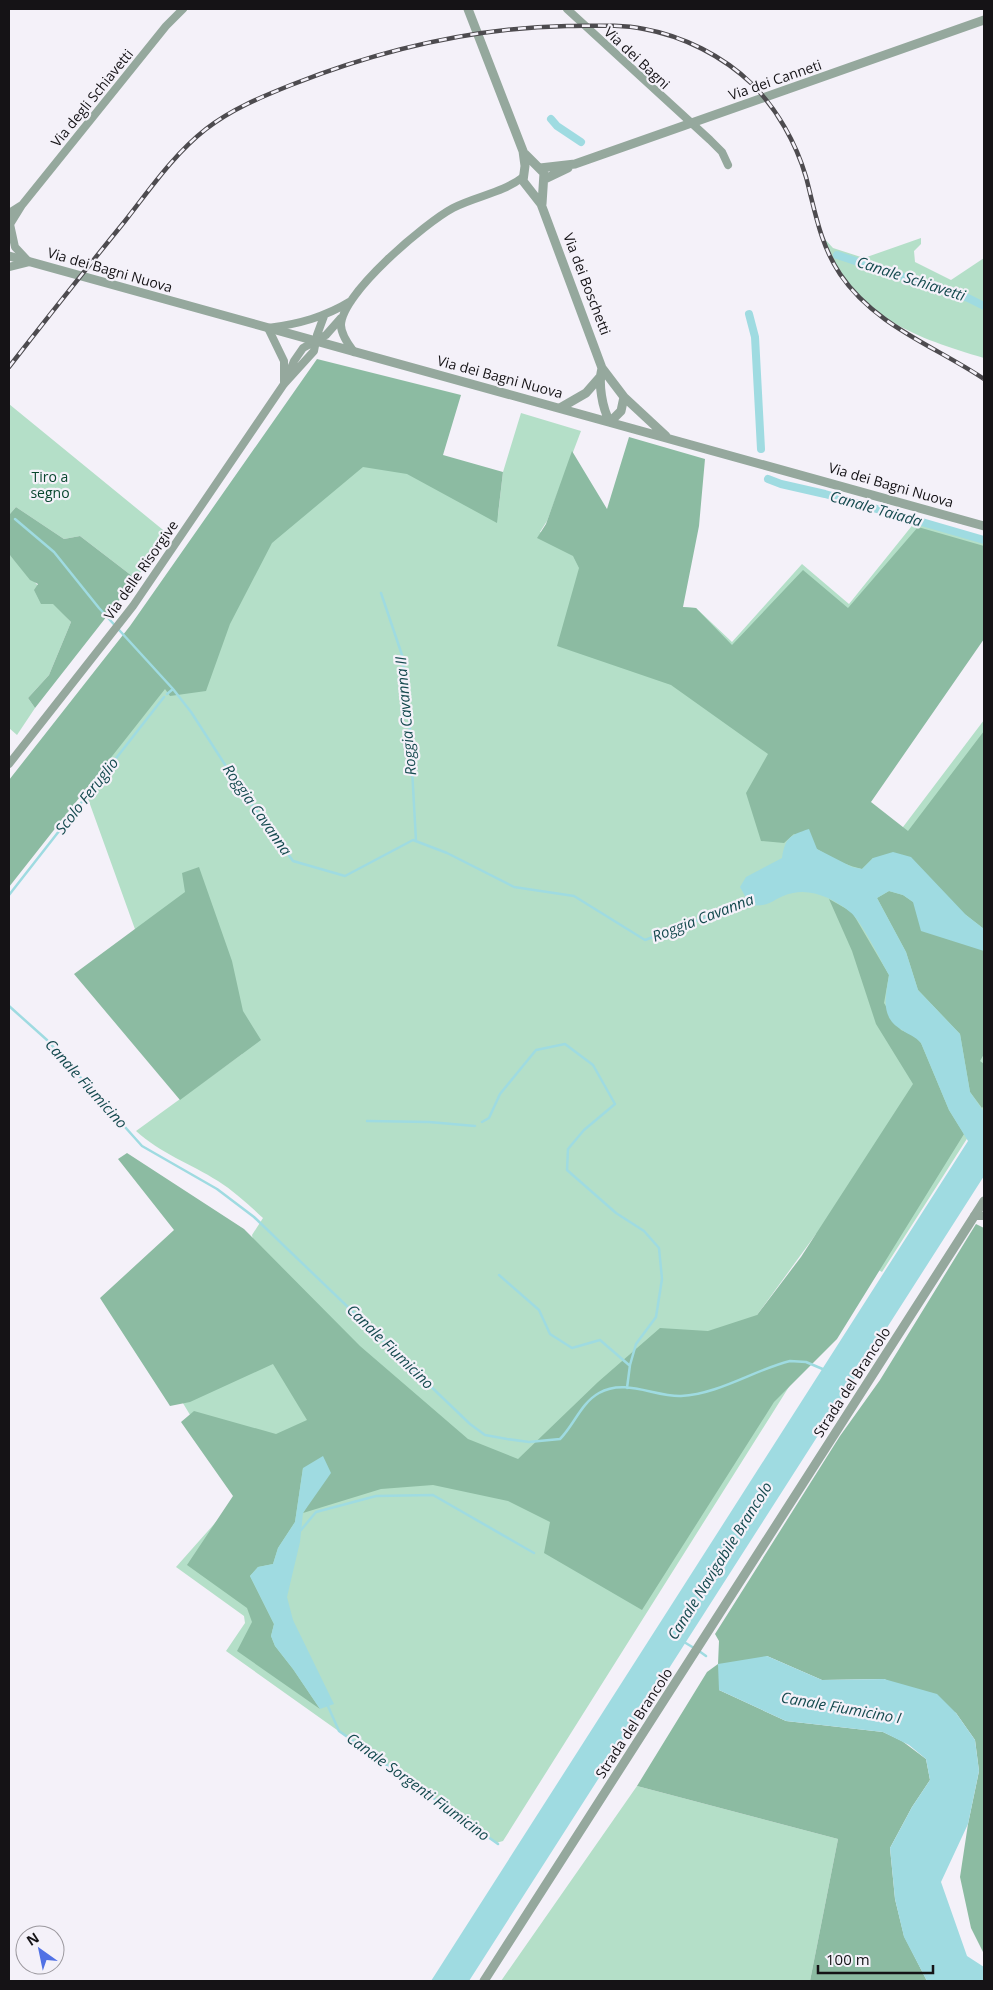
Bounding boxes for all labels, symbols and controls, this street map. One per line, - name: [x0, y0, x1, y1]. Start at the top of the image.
- street label: Via dei Bagni: [600, 22, 674, 93]
- street label: Via degli Schiavetti: [46, 45, 137, 151]
- street label: Via dei Canneti: [726, 55, 824, 104]
- street label: Via dei Boschetti: [559, 230, 616, 338]
- street label: Via dei Bagni Nuova: [45, 243, 175, 296]
- water label: Canale Schiavetti: [855, 251, 968, 305]
- street label: Via dei Bagni Nuova: [435, 351, 565, 402]
- street label: Via dei Bagni Nuova: [826, 458, 956, 511]
- park label: Tiro a segno: [30, 467, 70, 502]
- water label: Canale Taiada: [828, 485, 925, 531]
- street label: Via delle Risorgive: [99, 516, 182, 623]
- water label: Roggia Cavanna II: [390, 655, 420, 776]
- water label: Scolo Feruglio: [50, 753, 122, 838]
- water label: Roggia Cavanna: [219, 760, 297, 859]
- water label: Roggia Cavanna: [649, 888, 757, 946]
- water label: Canale Fiumicino: [41, 1034, 132, 1132]
- water label: Canale Fiumicino: [343, 1300, 439, 1393]
- street label: Strada del Brancolo: [809, 1323, 894, 1441]
- water label: Canale Navigabile Brancolo: [662, 1478, 776, 1643]
- street label: Strada del Brancolo: [591, 1664, 676, 1782]
- water label: Canale Fiumicino I: [780, 1687, 904, 1728]
- water label: Canale Sorgenti Fiumicino: [343, 1728, 494, 1845]
- north arrow: [15, 1925, 65, 1975]
- text: N: [23, 1928, 43, 1950]
- scale bar: [818, 1942, 933, 1974]
- text: 100 m: [826, 1949, 870, 1969]

